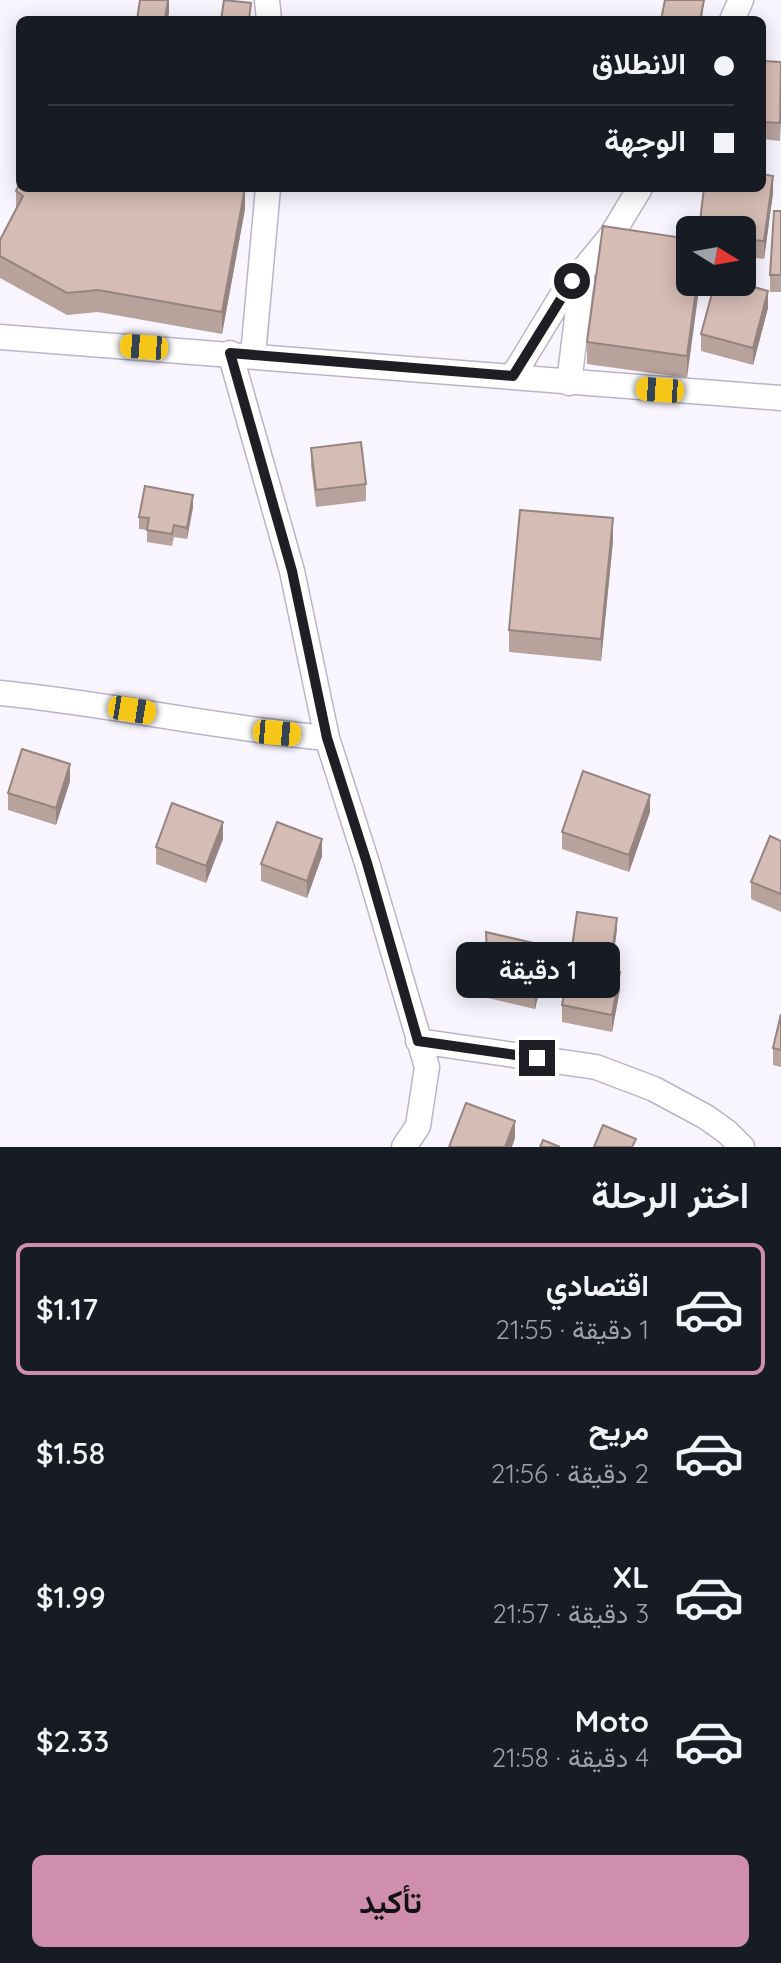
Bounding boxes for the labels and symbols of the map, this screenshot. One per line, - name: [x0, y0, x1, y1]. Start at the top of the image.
- north arrow: [676, 216, 756, 296]
- route start: [554, 263, 590, 299]
- car: [119, 333, 169, 361]
- car: [635, 376, 685, 404]
- car: [106, 694, 158, 726]
- car: [252, 719, 302, 747]
- callout: 1 دقيقة: [455, 942, 619, 998]
- route end: [519, 1040, 555, 1076]

